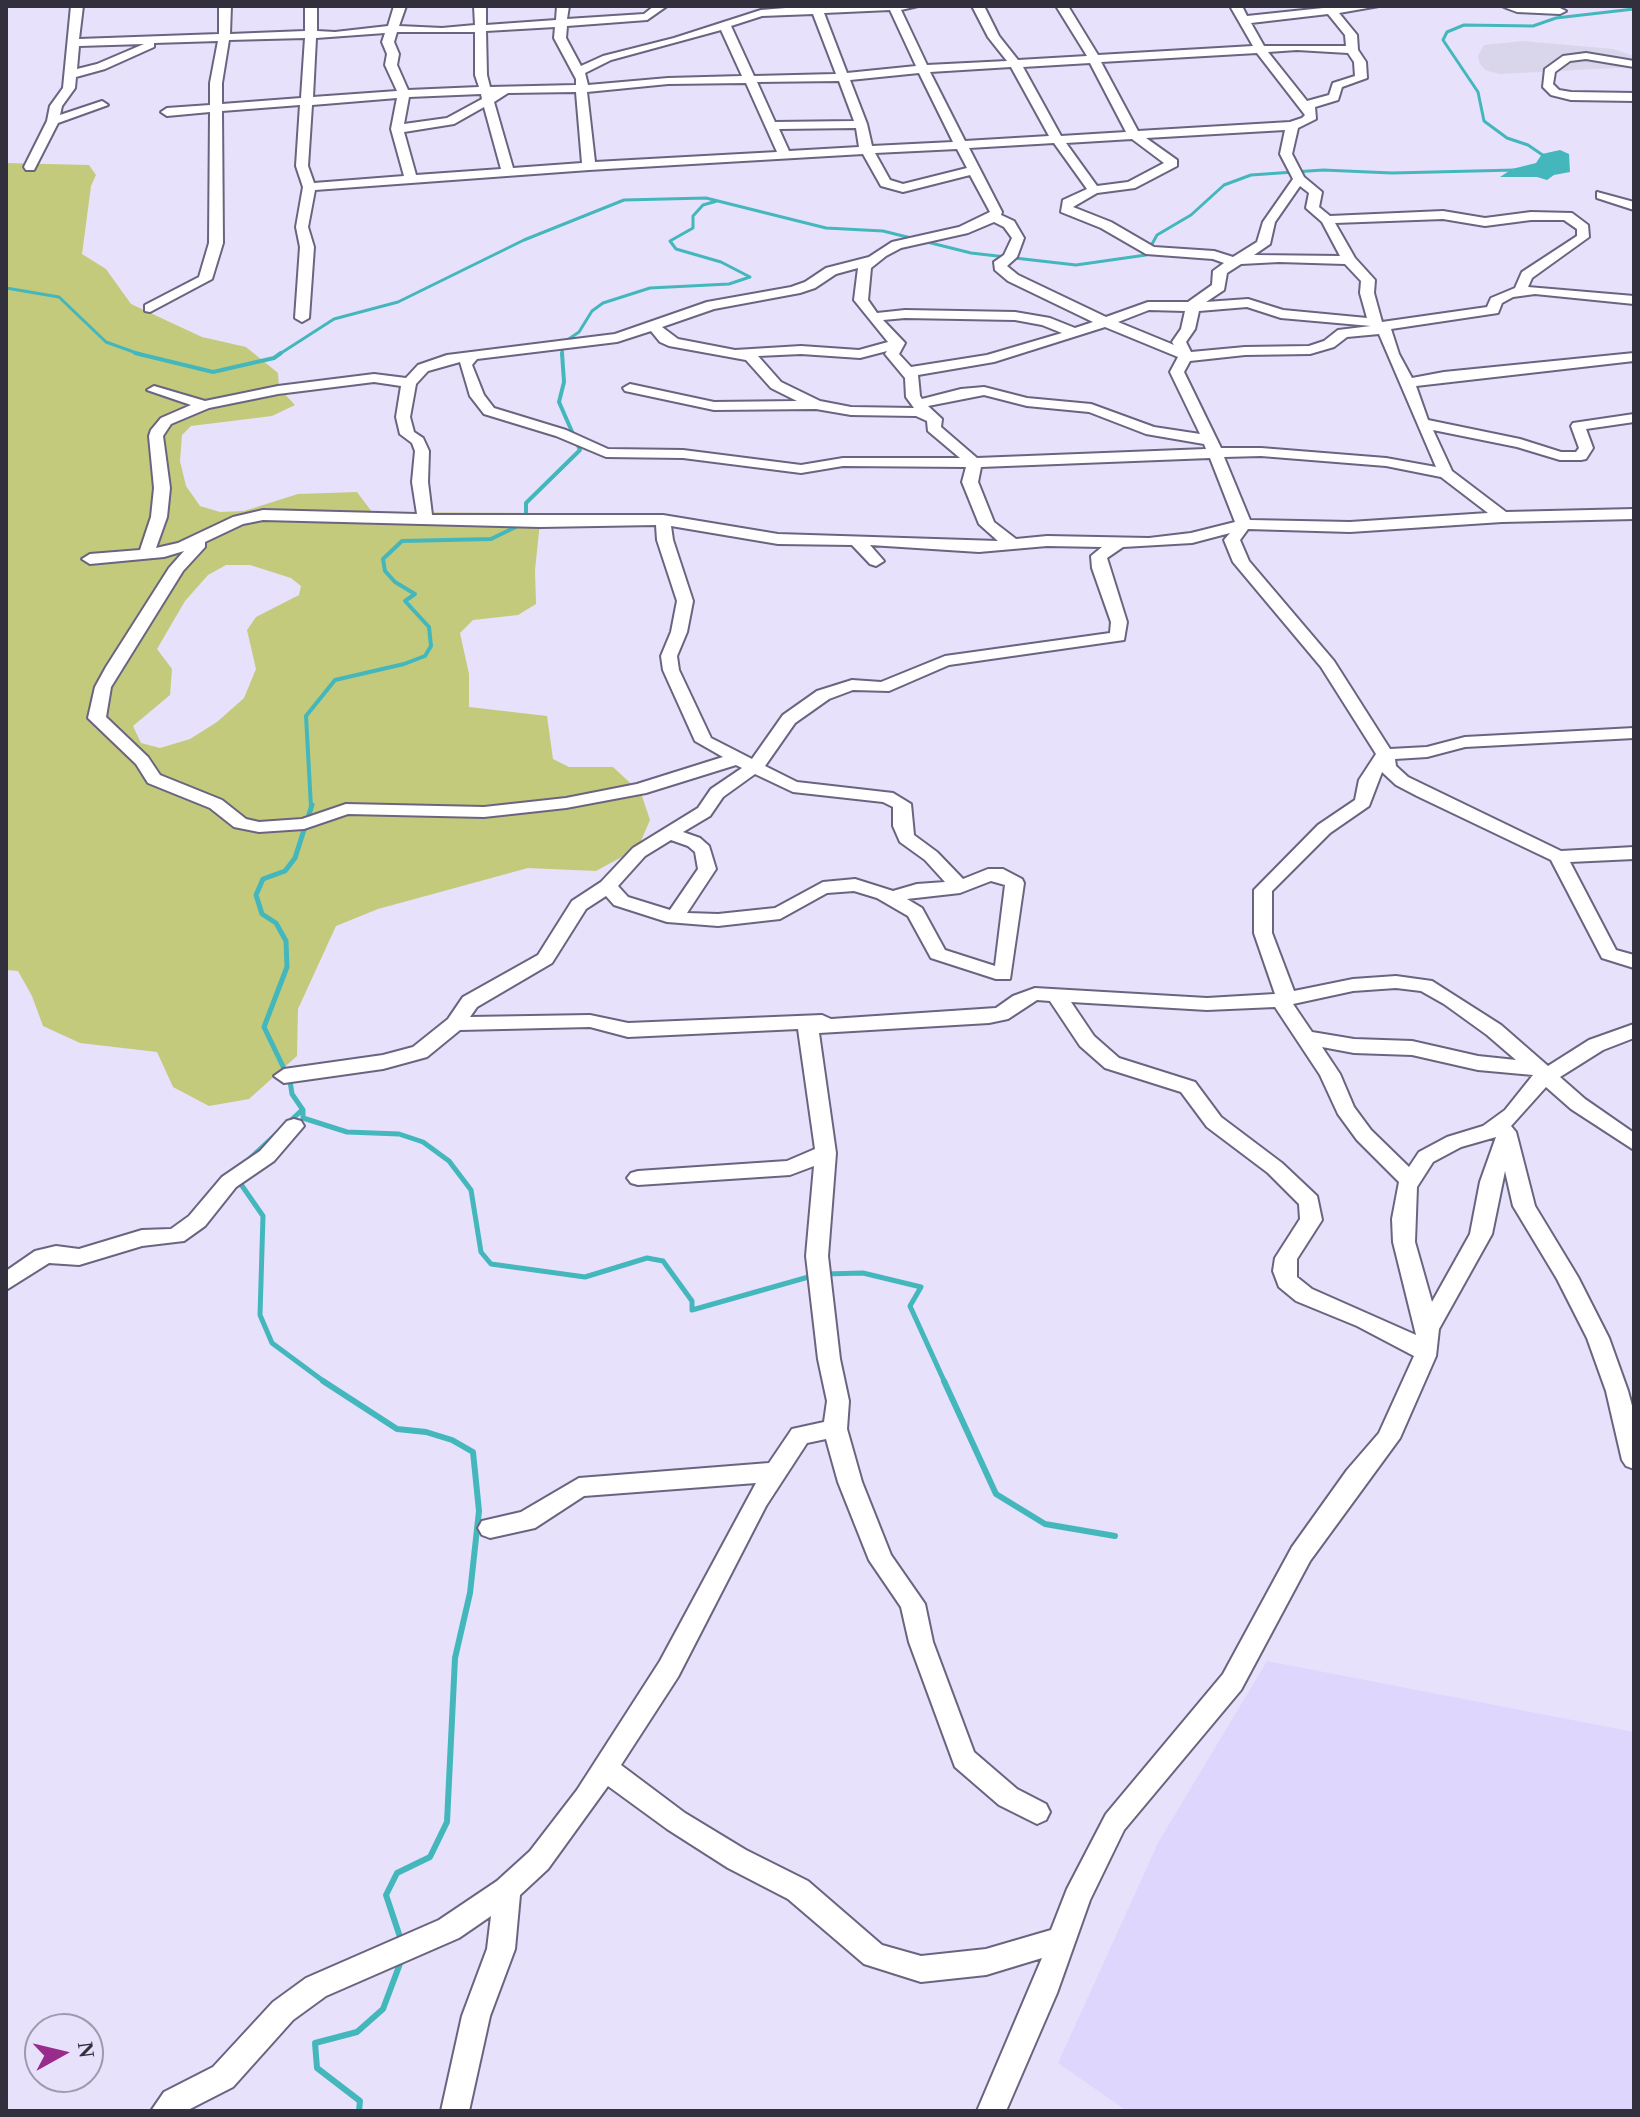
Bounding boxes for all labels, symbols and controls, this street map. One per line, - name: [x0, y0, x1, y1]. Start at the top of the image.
- north arrow: [24, 2013, 104, 2093]
- text: N: [73, 2040, 100, 2059]

